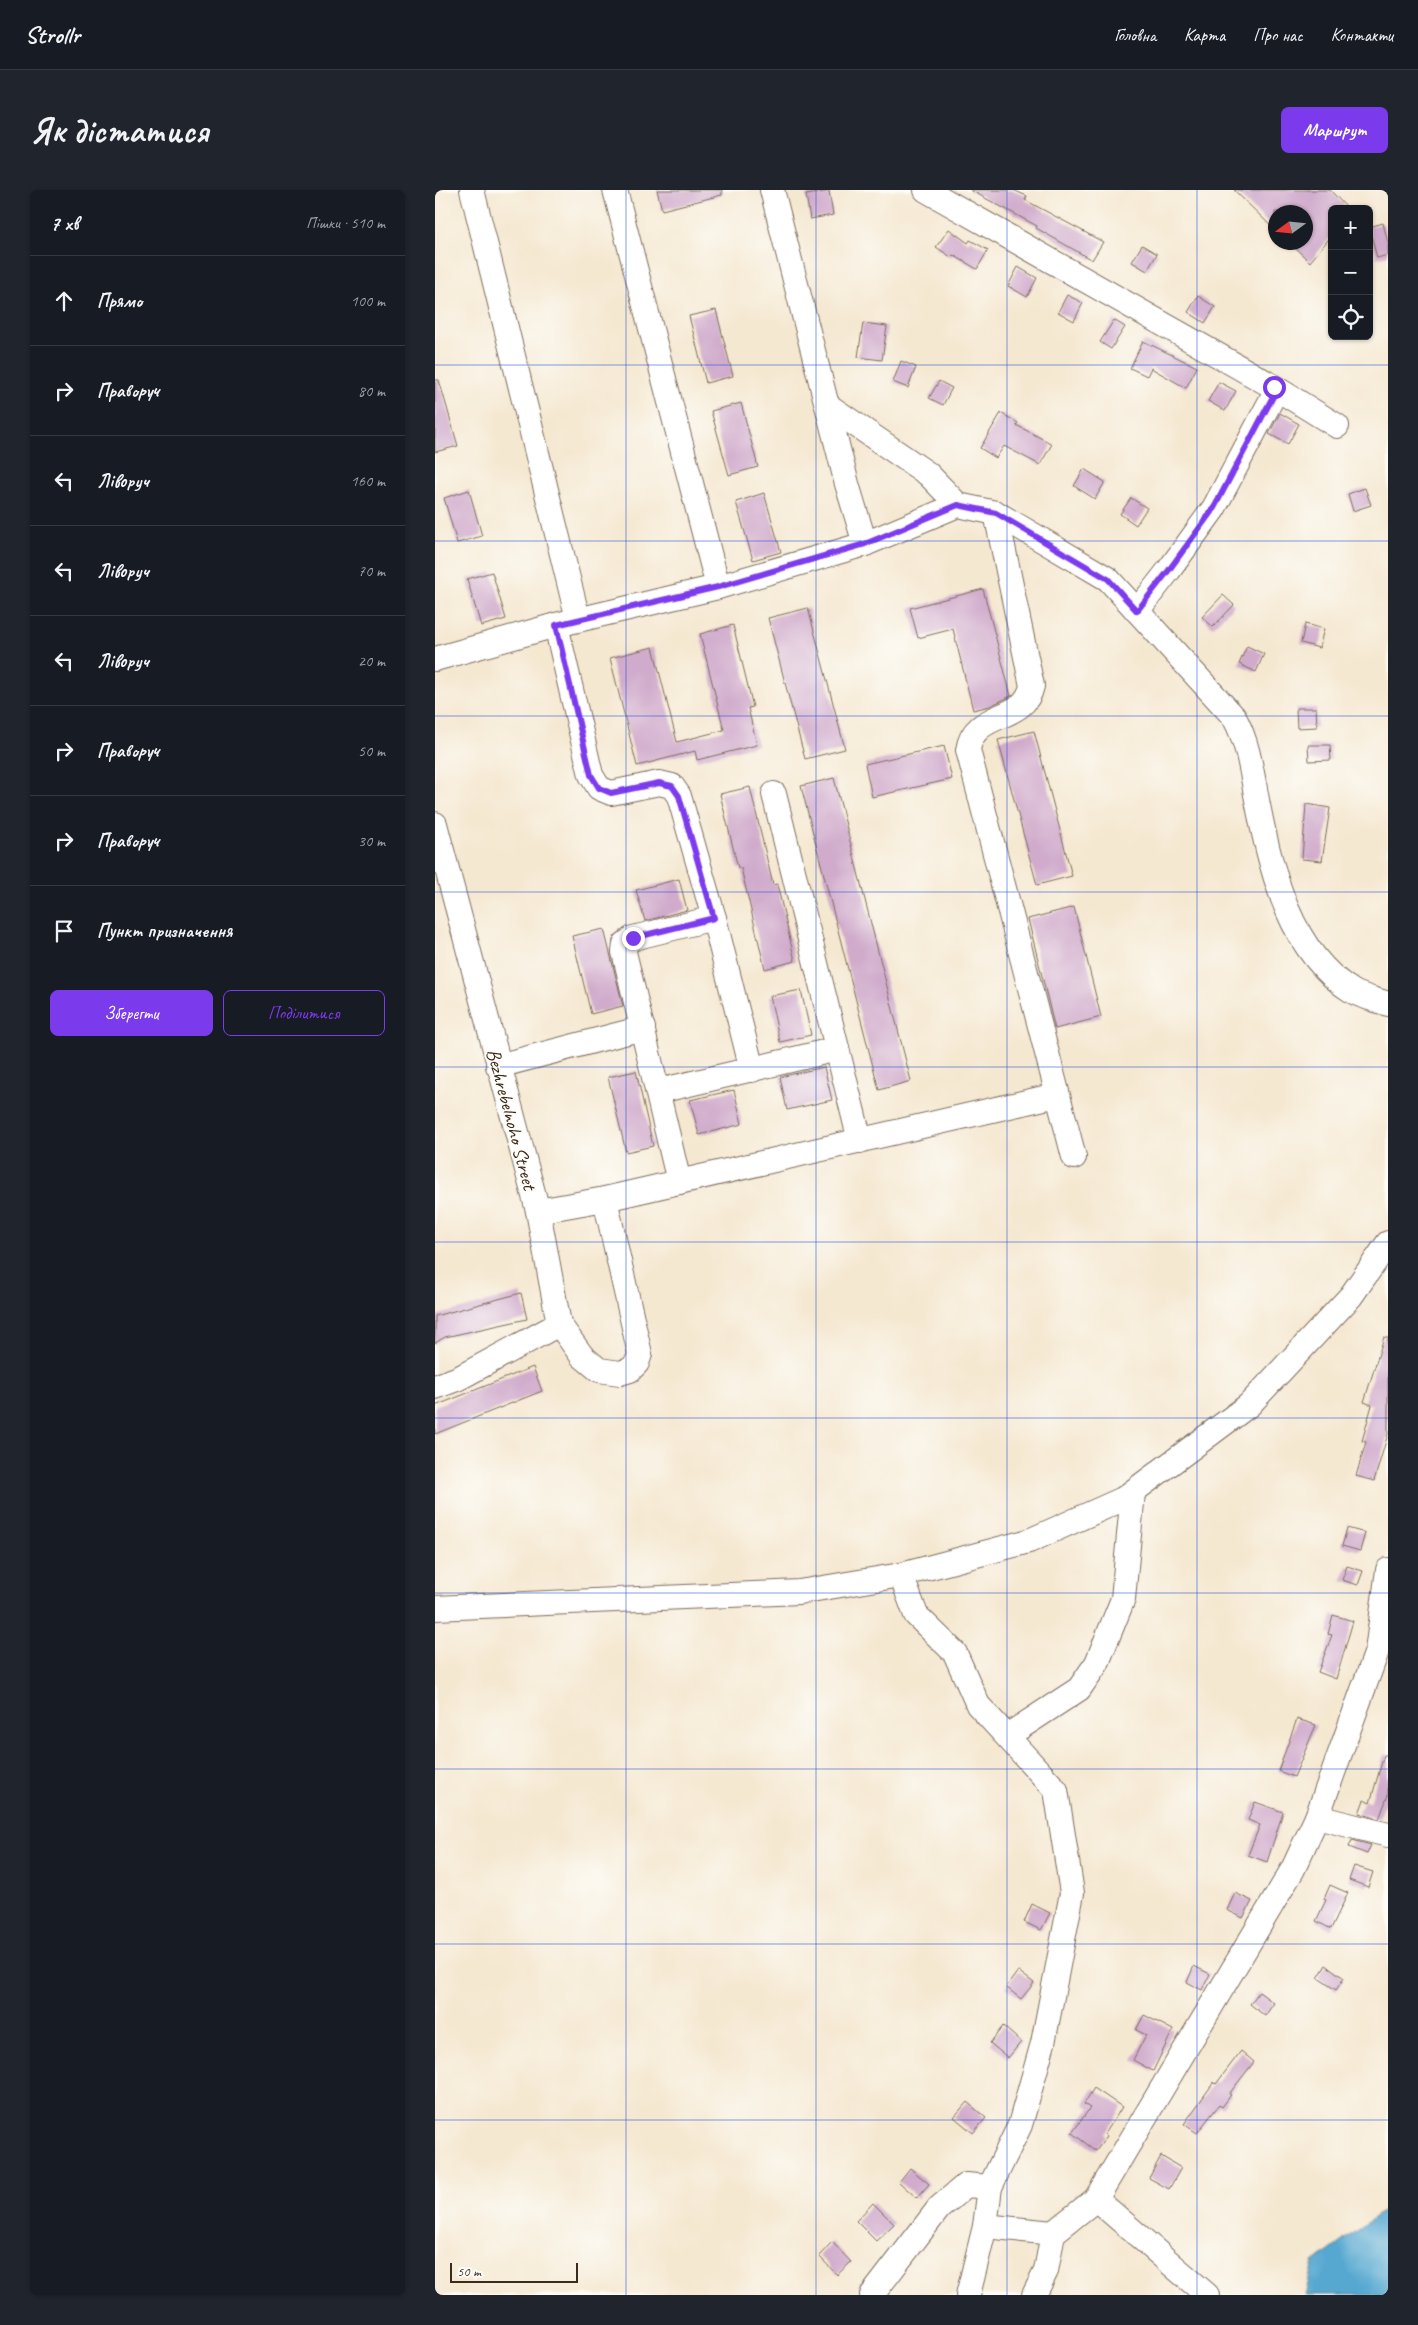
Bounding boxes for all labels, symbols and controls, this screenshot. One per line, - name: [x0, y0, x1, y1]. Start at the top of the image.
- text: Strollr: [25, 20, 80, 50]
- text: Головна: [1114, 24, 1156, 46]
- text: Карта: [1184, 24, 1225, 46]
- text: Про нас: [1253, 24, 1303, 46]
- text: Контакти: [1331, 24, 1393, 46]
- button: Маршрут: [1281, 107, 1388, 153]
- text: Як дістатися: [30, 108, 208, 153]
- north arrow: [1268, 205, 1313, 250]
- map controls: [1328, 205, 1373, 340]
- button: +: [1328, 205, 1373, 250]
- text: 7 хв: [50, 210, 79, 236]
- text: Пішки · 510 m: [306, 213, 385, 233]
- button: −: [1328, 250, 1373, 295]
- icon: ahead: [50, 287, 78, 315]
- text: Прямо: [97, 289, 142, 313]
- text: 100 m: [351, 291, 385, 311]
- button: locate: [1328, 295, 1373, 340]
- route start: [1263, 376, 1286, 399]
- icon: right: [50, 377, 78, 405]
- text: Праворуч: [97, 379, 159, 403]
- text: 80 m: [358, 381, 385, 401]
- icon: left: [50, 467, 78, 495]
- text: Ліворуч: [97, 469, 149, 493]
- text: 160 m: [351, 471, 385, 491]
- icon: left: [50, 557, 78, 585]
- text: Ліворуч: [97, 559, 149, 583]
- text: 70 m: [358, 561, 385, 581]
- icon: left: [50, 647, 78, 675]
- text: Ліворуч: [97, 649, 149, 673]
- text: 20 m: [358, 651, 385, 671]
- icon: right: [50, 737, 78, 765]
- text: Праворуч: [97, 739, 159, 763]
- text: 50 m: [358, 741, 385, 761]
- icon: right: [50, 827, 78, 855]
- text: Праворуч: [97, 829, 159, 853]
- text: 30 m: [358, 831, 385, 851]
- icon: arrive: [50, 917, 78, 945]
- text: Пункт призначення: [97, 919, 232, 943]
- route end: [622, 927, 645, 950]
- button: Зберегти: [50, 990, 213, 1036]
- button: Поділитися: [223, 990, 385, 1036]
- street label: Bezhrebelnoho Street: [481, 1046, 543, 1195]
- scale bar: [450, 2260, 577, 2283]
- text: 50 m: [457, 2263, 481, 2280]

